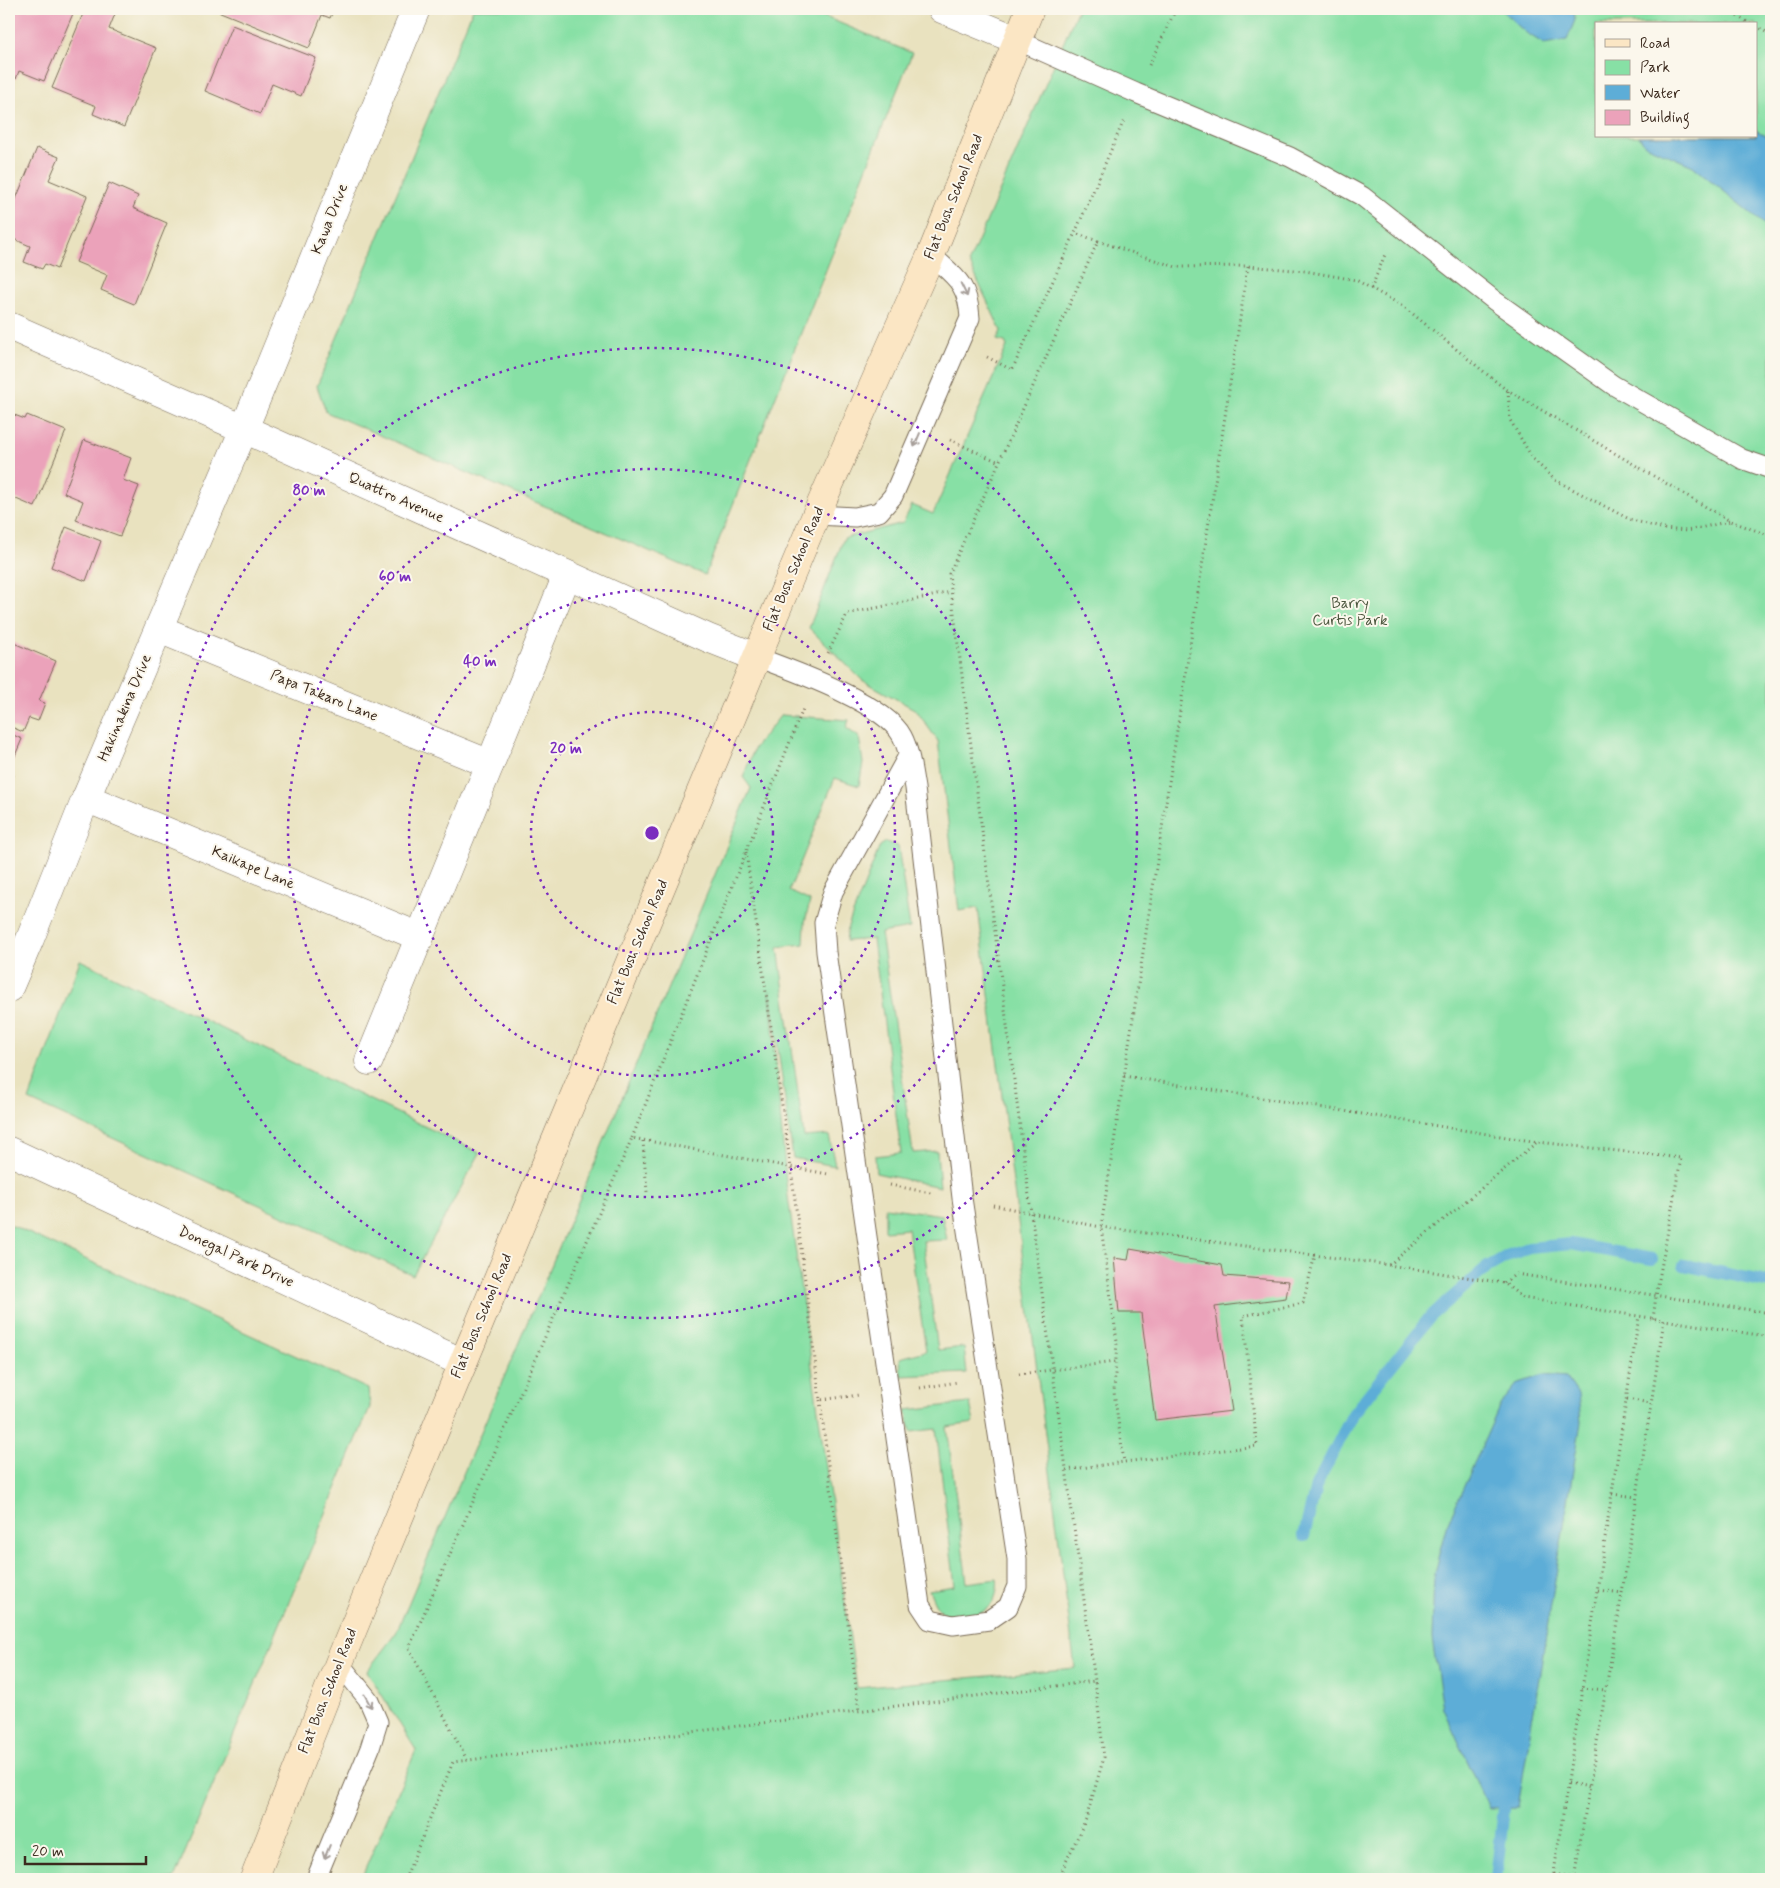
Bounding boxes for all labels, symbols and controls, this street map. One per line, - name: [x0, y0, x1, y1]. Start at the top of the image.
- legend: [1595, 22, 1758, 138]
- text: Road: [1640, 34, 1670, 54]
- text: Park: [1640, 58, 1670, 78]
- text: Water: [1640, 84, 1680, 104]
- text: Building: [1640, 108, 1690, 129]
- street label: Flat Bush School Road: [920, 131, 988, 263]
- street label: Kawa Drive: [307, 181, 353, 257]
- one-way arrow: [960, 282, 969, 297]
- one-way arrow: [911, 432, 921, 447]
- street label: Quattro Avenue: [345, 468, 447, 528]
- text: 80 m: [292, 481, 326, 501]
- street label: Flat Bush School Road: [759, 503, 829, 635]
- text: 60 m: [379, 567, 411, 587]
- park label: Barry Curtis Park: [1312, 594, 1388, 631]
- street label: Hakinakina Drive: [93, 651, 157, 765]
- text: 40 m: [463, 652, 497, 672]
- street label: Papa Takaro Lane: [267, 665, 381, 727]
- text: 20 m: [550, 739, 582, 759]
- centre of rings: [643, 824, 661, 842]
- street label: Kaikape Lane: [208, 841, 298, 895]
- street label: Flat Bush School Road: [603, 876, 673, 1008]
- street label: Donegal Park Drive: [175, 1221, 297, 1294]
- street label: Flat Bush School Road: [447, 1250, 517, 1382]
- street label: Flat Bush School Road: [294, 1625, 362, 1757]
- one-way arrow: [364, 1694, 374, 1708]
- scale bar: [25, 1833, 146, 1865]
- text: 20 m: [32, 1842, 64, 1862]
- one-way arrow: [322, 1844, 331, 1859]

